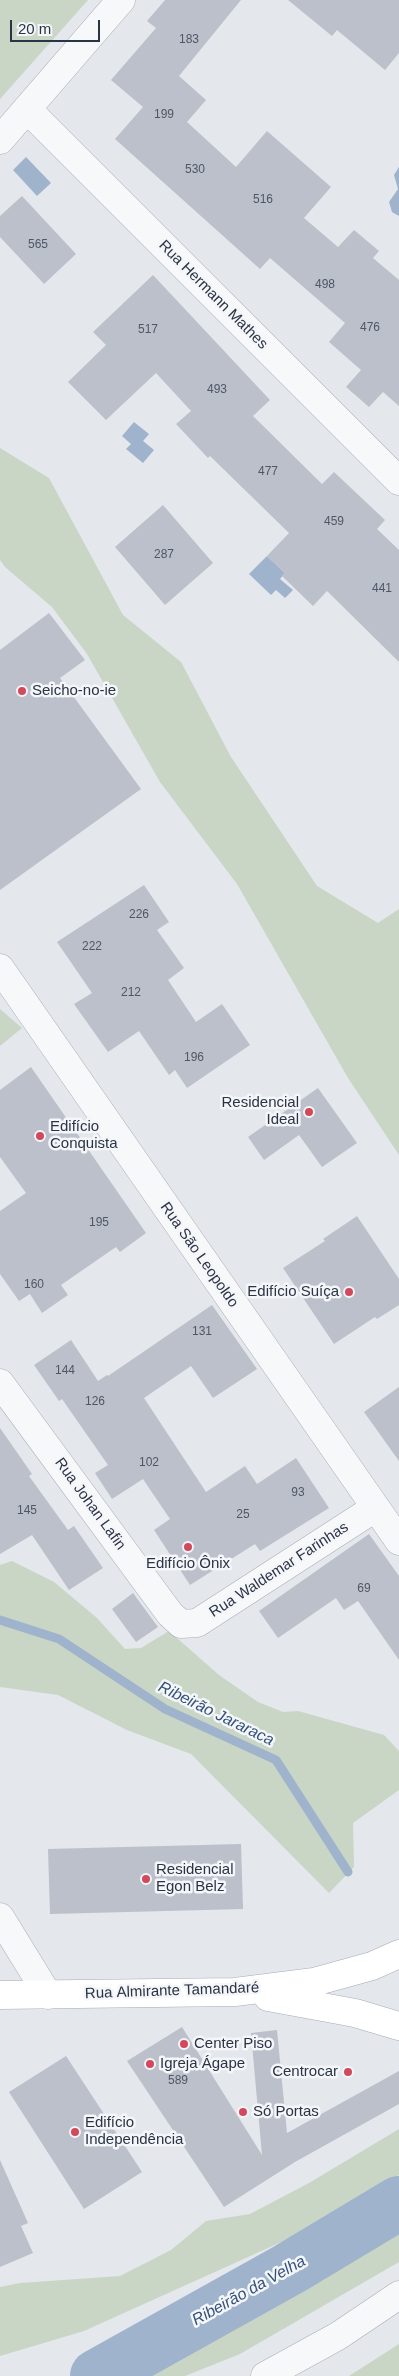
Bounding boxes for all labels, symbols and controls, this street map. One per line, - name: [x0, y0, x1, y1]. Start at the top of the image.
- scale bar: [12, 10, 102, 42]
- text: 20 m: [18, 20, 51, 37]
- house number: 183: [179, 33, 199, 47]
- house number: 199: [154, 108, 174, 122]
- house number: 530: [185, 163, 205, 177]
- house number: 516: [253, 193, 273, 207]
- street label: Rua Hermann Mathes: [155, 237, 271, 353]
- house number: 565: [28, 238, 48, 252]
- house number: 498: [315, 278, 335, 292]
- house number: 476: [360, 321, 380, 335]
- house number: 517: [138, 323, 158, 337]
- house number: 493: [207, 383, 227, 397]
- house number: 477: [258, 465, 278, 479]
- house number: 459: [324, 515, 344, 529]
- house number: 287: [154, 548, 174, 562]
- house number: 441: [372, 582, 392, 596]
- place label: Seicho-no-ie: [32, 682, 116, 700]
- marker: Seicho-no-ie: [16, 685, 28, 697]
- house number: 226: [129, 908, 149, 922]
- house number: 222: [82, 940, 102, 954]
- house number: 212: [121, 986, 141, 1000]
- house number: 196: [184, 1051, 204, 1065]
- place label: Residencial Ideal: [221, 1094, 299, 1129]
- marker: Residencial Ideal: [303, 1106, 315, 1118]
- place label: Edifício Conquista: [50, 1118, 118, 1153]
- marker: Edifício Conquista: [34, 1130, 46, 1142]
- street label: Rua São Leopoldo: [156, 1199, 242, 1311]
- house number: 195: [89, 1216, 109, 1230]
- house number: 160: [24, 1278, 44, 1292]
- place label: Edifício Suíça: [247, 1283, 339, 1301]
- marker: Edifício Suíça: [343, 1286, 355, 1298]
- house number: 131: [192, 1325, 212, 1339]
- house number: 144: [55, 1364, 75, 1378]
- house number: 126: [85, 1395, 105, 1409]
- street label: Rua Johan Lafin: [51, 1455, 129, 1553]
- house number: 102: [139, 1456, 159, 1470]
- house number: 93: [291, 1486, 305, 1500]
- house number: 145: [17, 1504, 37, 1518]
- house number: 25: [236, 1508, 250, 1522]
- street label: Rua Waldemar Farinhas: [206, 1518, 352, 1622]
- marker: Edifício Ônix: [182, 1541, 194, 1553]
- place label: Edifício Ônix: [146, 1555, 230, 1573]
- house number: 69: [357, 1582, 371, 1596]
- water label: Ribeirão Jararaca: [155, 1678, 277, 1750]
- place label: Residencial Egon Belz: [156, 1861, 234, 1896]
- marker: Residencial Egon Belz: [140, 1873, 152, 1885]
- street label: Rua Almirante Tamandaré: [85, 1979, 259, 2003]
- place label: Center Piso: [194, 2035, 272, 2053]
- marker: Center Piso: [178, 2038, 190, 2050]
- place label: Igreja Ágape: [160, 2055, 245, 2073]
- marker: Igreja Ágape: [144, 2058, 156, 2070]
- place label: Centrocar: [272, 2063, 338, 2081]
- marker: Centrocar: [342, 2066, 354, 2078]
- house number: 589: [168, 2074, 188, 2088]
- place label: Só Portas: [253, 2103, 319, 2121]
- marker: Só Portas: [237, 2106, 249, 2118]
- place label: Edifício Independência: [85, 2114, 183, 2149]
- marker: Edifício Independência: [69, 2126, 81, 2138]
- water label: Ribeirão da Velha: [189, 2252, 309, 2330]

